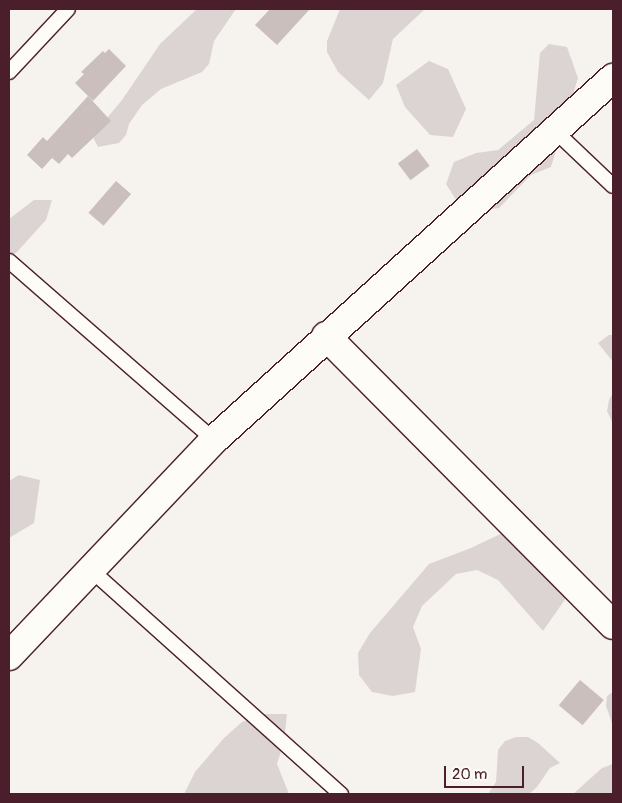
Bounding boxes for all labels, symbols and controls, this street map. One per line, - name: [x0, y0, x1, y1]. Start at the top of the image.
- scale bar: [447, 756, 527, 788]
- text: 20 m: [452, 765, 487, 784]

